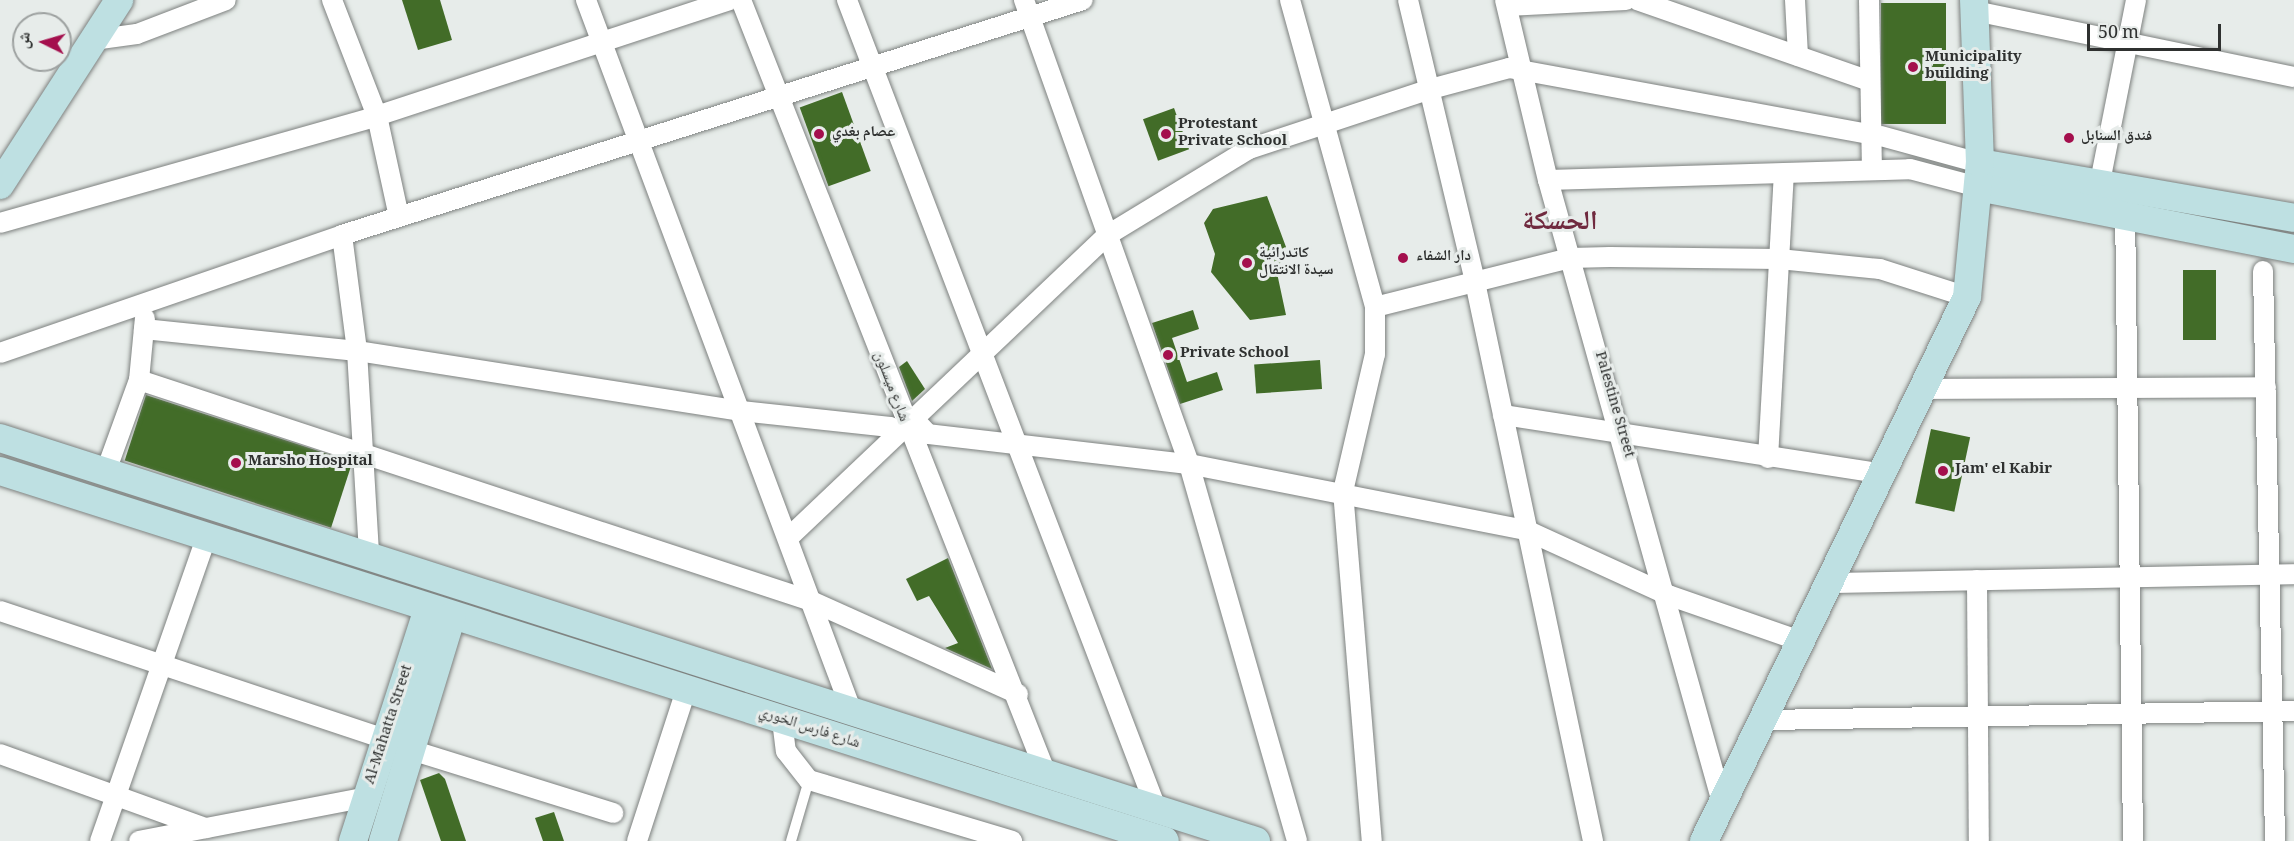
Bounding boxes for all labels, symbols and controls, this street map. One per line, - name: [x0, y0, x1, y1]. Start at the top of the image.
- north arrow: [12, 12, 72, 72]
- scale bar: [2090, 12, 2224, 50]
- text: 50 m: [2098, 19, 2139, 49]
- text: ش: [11, 31, 40, 50]
- place label: Municipality building: [1925, 49, 2022, 84]
- marker: Municipality building: [1906, 60, 1920, 74]
- place label: Protestant Private School: [1178, 116, 1287, 151]
- marker: عصام بغدي: [810, 125, 828, 143]
- place label: عصام بغدي: [832, 125, 895, 143]
- marker: Protestant Private School: [1159, 127, 1173, 141]
- place label: فندق السنابل: [2081, 129, 2152, 147]
- marker: فندق السنابل: [2062, 131, 2076, 145]
- district label: الحسكة: [1522, 208, 1598, 240]
- place label: كاتدرائية سيدة الانتقال: [1259, 245, 1334, 280]
- marker: دار الشفاء: [1394, 249, 1412, 267]
- place label: دار الشفاء: [1416, 249, 1471, 267]
- marker: كاتدرائية سيدة الانتقال: [1240, 256, 1254, 270]
- place label: Private School: [1180, 346, 1289, 364]
- marker: Private School: [1161, 348, 1175, 362]
- street label: شارع ميسلون: [868, 349, 912, 425]
- street label: Palestine Street: [1589, 350, 1637, 460]
- place label: Marsho Hospital: [248, 454, 373, 472]
- marker: Marsho Hospital: [229, 456, 243, 470]
- place label: Jam' el Kabir: [1955, 462, 2052, 480]
- marker: Jam' el Kabir: [1936, 464, 1950, 478]
- street label: Al-Mahatta Street: [362, 663, 418, 787]
- street label: شارع فارس الخوري: [756, 704, 862, 754]

